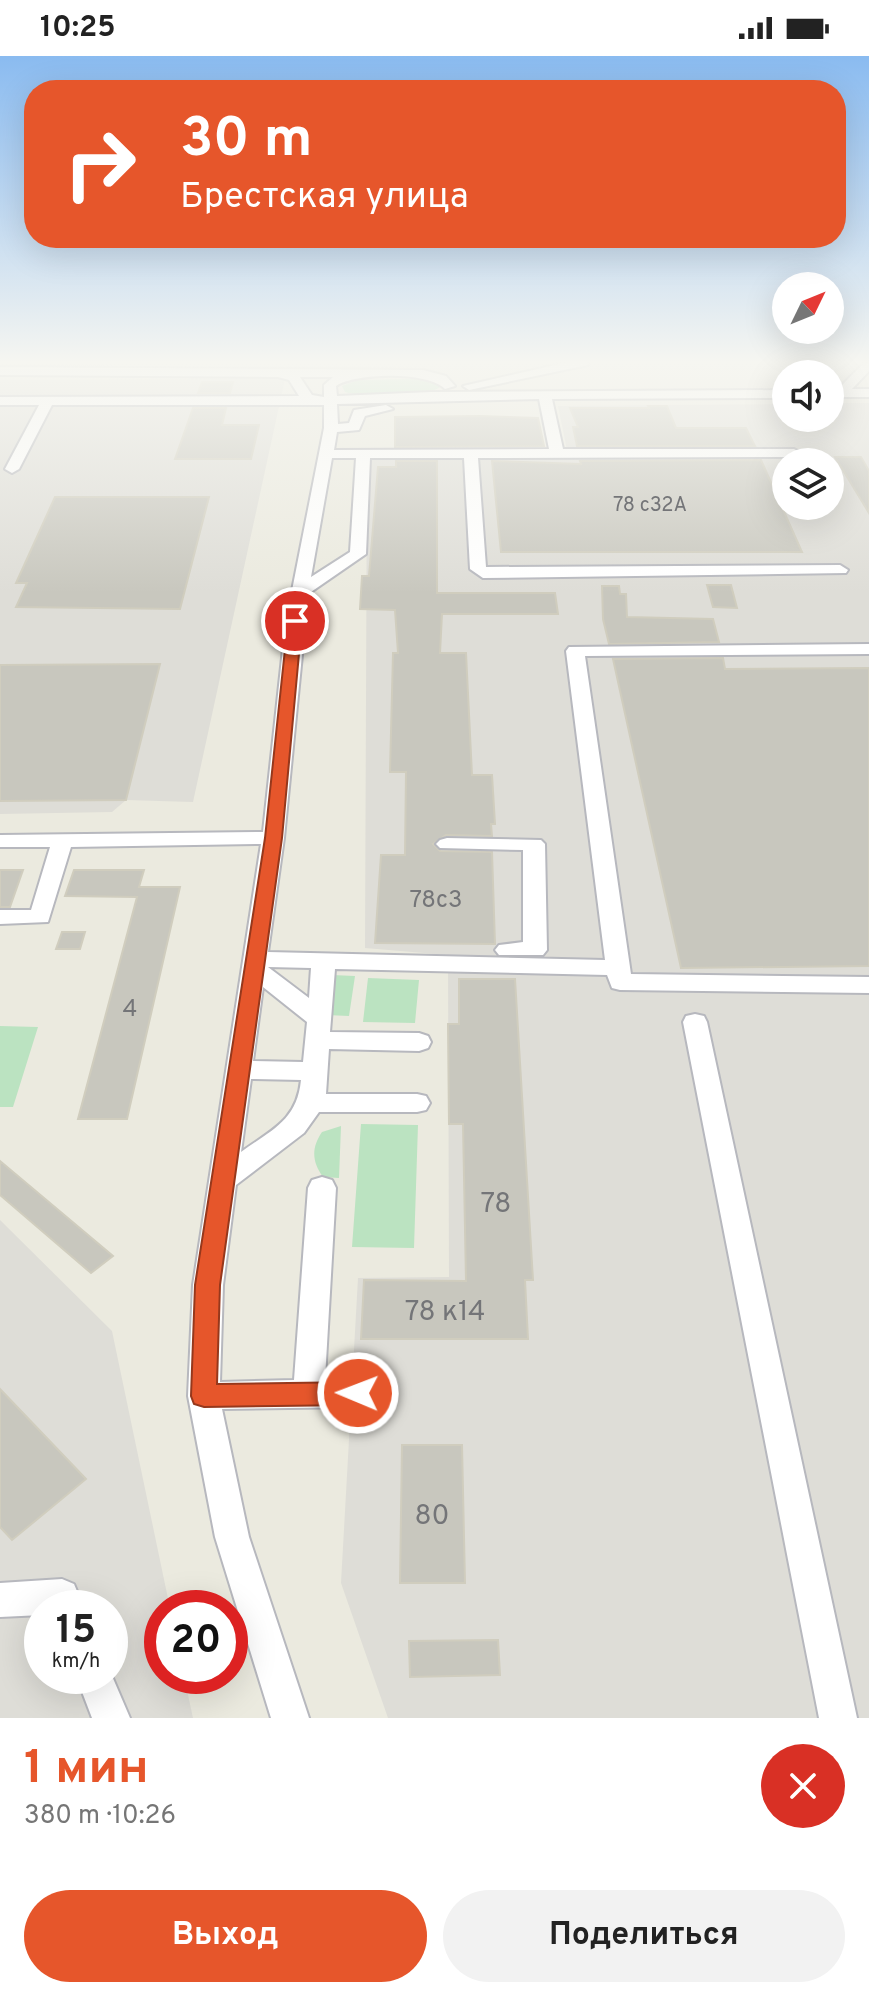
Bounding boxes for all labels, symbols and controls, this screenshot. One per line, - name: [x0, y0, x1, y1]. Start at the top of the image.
- text: 10:25: [40, 10, 116, 47]
- text: 30 m: [180, 106, 313, 176]
- icon: right: [48, 112, 152, 216]
- text: Брестская улица: [180, 175, 469, 221]
- north arrow: [772, 272, 844, 344]
- map controls: [772, 272, 844, 520]
- button: sound: [772, 360, 844, 432]
- button: layers: [772, 448, 844, 520]
- house number: 78 с32А: [613, 493, 687, 519]
- pin: [261, 587, 329, 655]
- icon: arrive: [273, 599, 317, 643]
- house number: 78с3: [409, 886, 463, 916]
- house number: 4: [123, 995, 137, 1025]
- house number: 78: [481, 1187, 511, 1223]
- house number: 78 к14: [405, 1295, 485, 1331]
- position arrow: [316, 1351, 400, 1435]
- house number: 80: [415, 1499, 449, 1535]
- speed limit sign: 20: [144, 1590, 248, 1694]
- text: 15: [56, 1607, 96, 1657]
- text: km/h: [52, 1649, 100, 1675]
- text: 1 мин: [24, 1740, 149, 1800]
- button: close: [761, 1744, 845, 1828]
- text: 380 m · 10:26: [24, 1800, 176, 1833]
- button: Выход: [24, 1890, 427, 1982]
- button: Поделиться: [443, 1890, 845, 1982]

